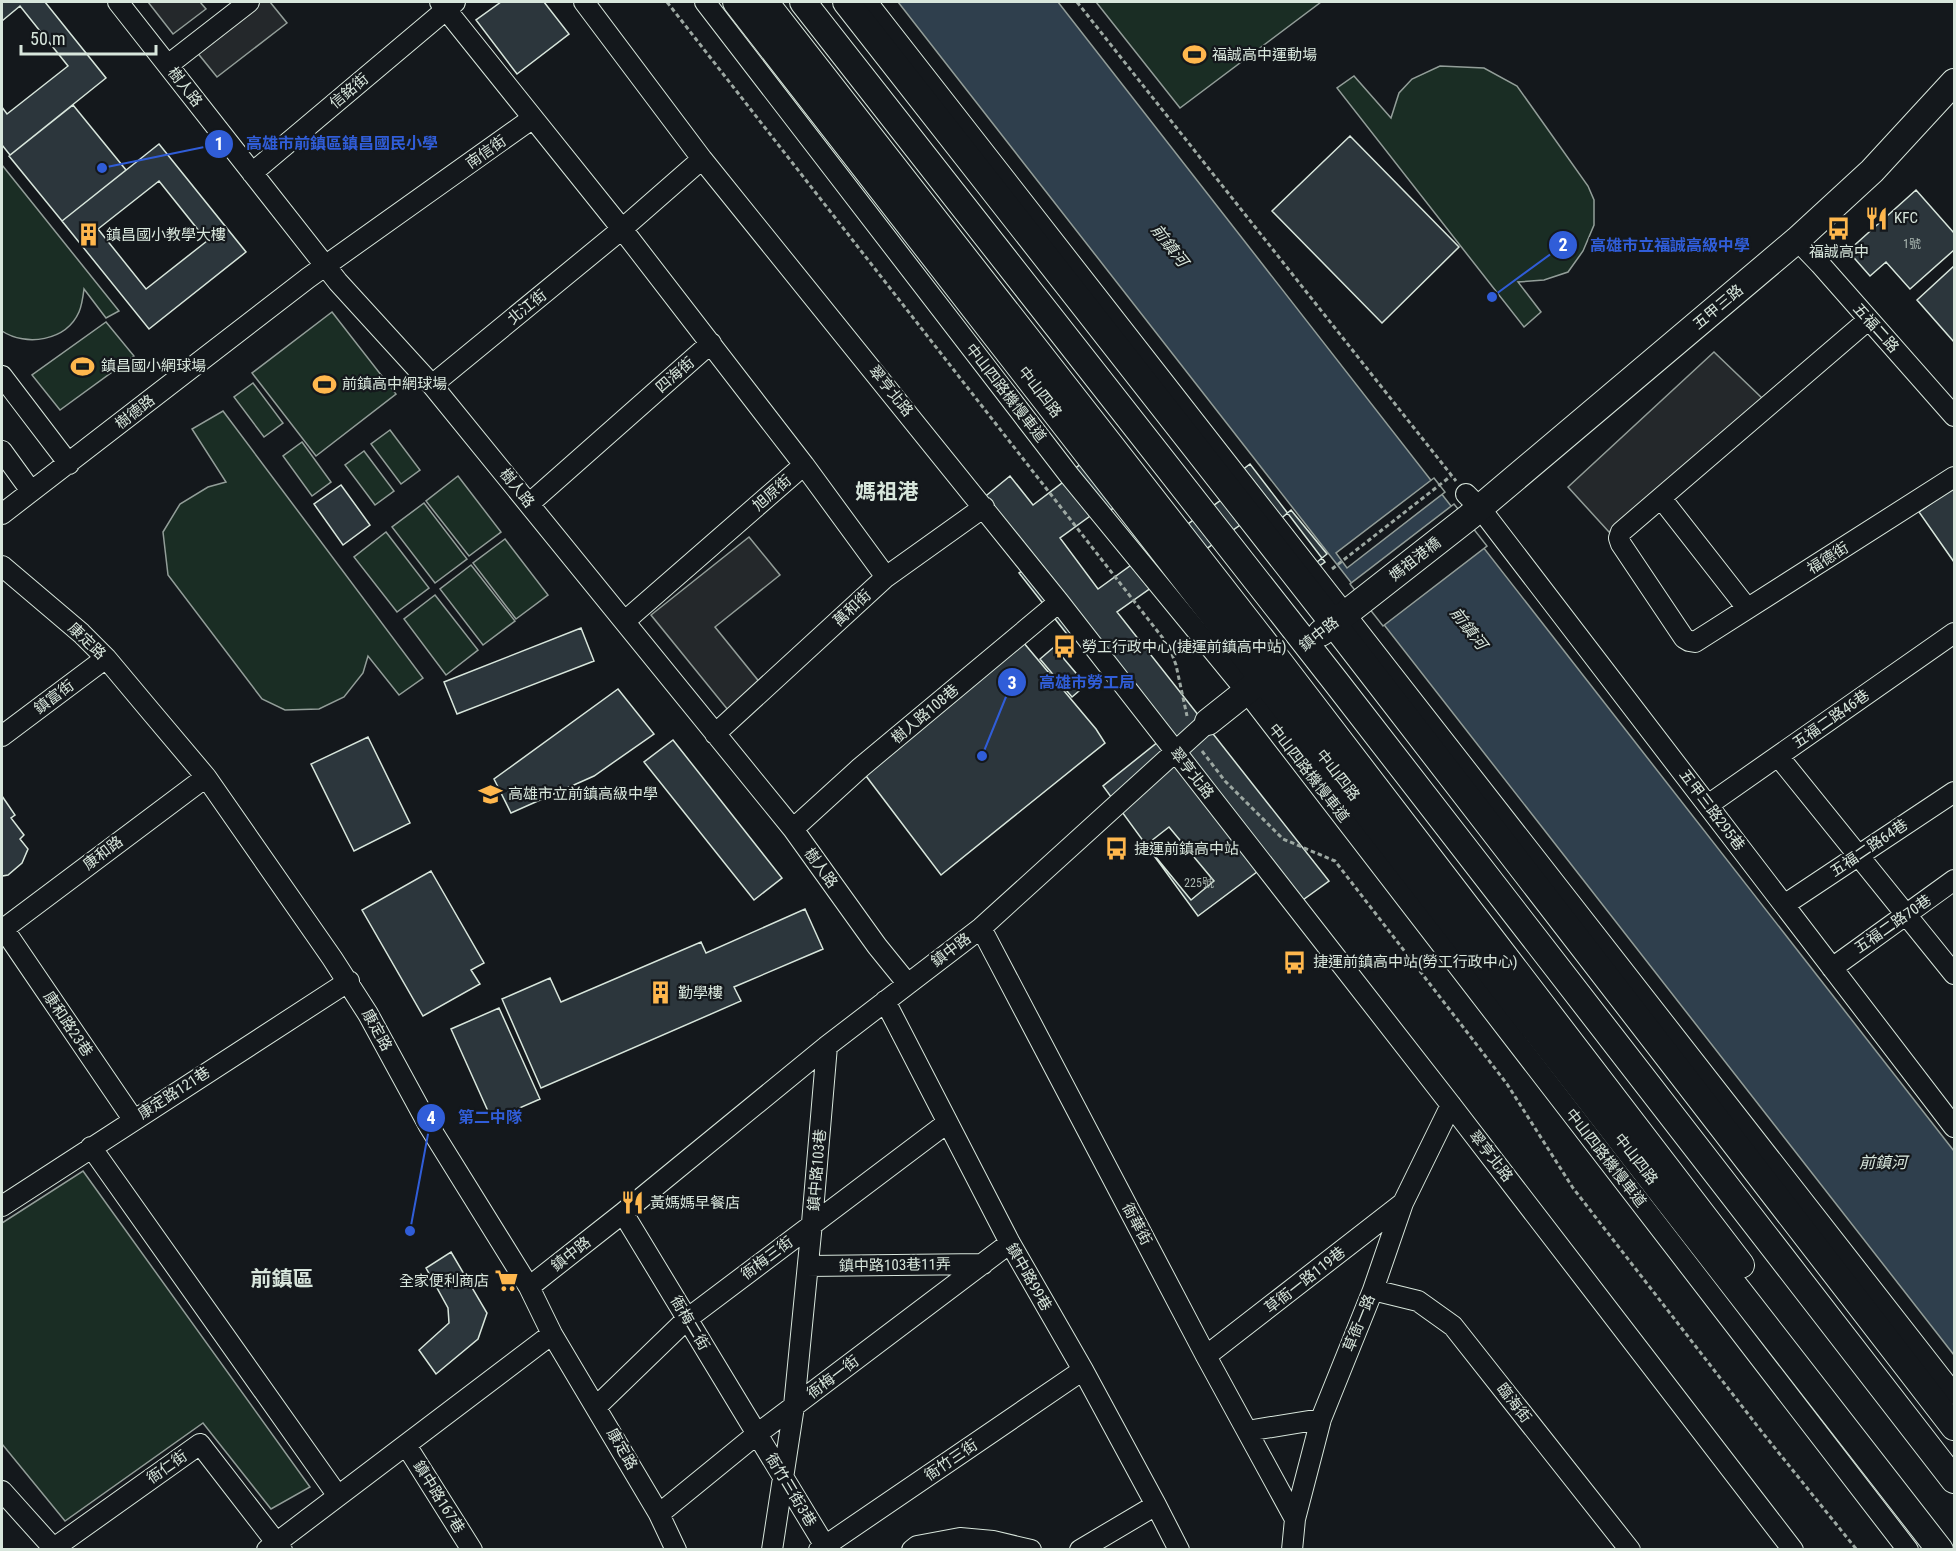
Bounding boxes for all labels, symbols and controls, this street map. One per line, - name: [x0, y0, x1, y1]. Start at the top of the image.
- scale bar: [21, 18, 156, 56]
- text: 50 m: [30, 28, 65, 49]
- sports icon: 福誠高中運動場: [1181, 42, 1207, 68]
- place label: 福誠高中運動場: [1212, 46, 1317, 64]
- street label: 樹人路: [164, 64, 206, 110]
- street label: 信銘街: [326, 70, 372, 112]
- callout: 高雄市前鎮區鎮昌國民小學: [204, 127, 450, 161]
- street label: 南信街: [462, 132, 510, 172]
- text: 1: [214, 133, 224, 154]
- text: 高雄市前鎮區鎮昌國民小學: [246, 134, 438, 153]
- restaurant icon: KFC: [1863, 205, 1889, 231]
- place label: KFC: [1894, 209, 1918, 227]
- bus stop icon: 福誠高中: [1826, 215, 1852, 241]
- water label: 前鎮河: [1147, 221, 1194, 272]
- building icon: 鎮昌國小教學大樓: [75, 222, 101, 248]
- place label: 鎮昌國小教學大樓: [106, 226, 226, 244]
- callout: 高雄市立福誠高級中學: [1548, 228, 1762, 262]
- text: 2: [1558, 234, 1568, 255]
- text: 高雄市立福誠高級中學: [1590, 236, 1750, 255]
- house number: 1號: [1903, 237, 1921, 251]
- place label: 福誠高中: [1809, 243, 1869, 261]
- street label: 五甲三路: [1689, 281, 1747, 333]
- street label: 北江街: [504, 286, 550, 328]
- street label: 五福二路: [1849, 300, 1903, 356]
- street label: 中山四路機慢車道: [962, 340, 1050, 446]
- sports icon: 鎮昌國小網球場: [70, 353, 96, 379]
- street label: 四海街: [652, 353, 698, 397]
- place label: 鎮昌國小網球場: [101, 357, 206, 375]
- street label: 翠亨北路: [865, 362, 917, 420]
- street label: 中山四路: [1014, 363, 1066, 421]
- sports icon: 前鎮高中網球場: [311, 371, 337, 397]
- place label: 前鎮高中網球場: [342, 375, 447, 393]
- street label: 樹德路: [112, 391, 158, 433]
- street label: 樹人路: [496, 465, 538, 511]
- street label: 旭原街: [749, 471, 795, 515]
- district label: 媽祖港: [856, 480, 919, 504]
- street label: 媽祖港橋: [1386, 533, 1444, 585]
- street label: 福德街: [1804, 538, 1852, 578]
- street label: 萬和街: [829, 586, 875, 630]
- water label: 前鎮河: [1446, 604, 1493, 655]
- street label: 鎮中路: [1296, 613, 1342, 655]
- street label: 康定路: [65, 619, 109, 663]
- bus stop icon: 勞工行政中心(捷運前鎮高中站): [1051, 634, 1077, 660]
- place label: 勞工行政中心(捷運前鎮高中站): [1082, 638, 1287, 656]
- callout: 高雄市勞工局: [997, 665, 1147, 699]
- text: 3: [1007, 672, 1017, 693]
- text: 高雄市勞工局: [1039, 673, 1135, 692]
- street label: 鎮富街: [31, 676, 77, 718]
- street label: 樹人路108巷: [888, 681, 962, 747]
- street label: 五福二路46巷: [1789, 686, 1873, 752]
- street label: 中山四路機慢車道: [1265, 720, 1353, 826]
- street label: 翠亨北路: [1166, 744, 1218, 802]
- street label: 中山四路: [1312, 746, 1364, 804]
- street label: 五甲三路295巷: [1676, 766, 1748, 854]
- school or university icon: 高雄市立前鎮高級中學: [477, 781, 503, 807]
- place label: 高雄市立前鎮高級中學: [508, 785, 658, 803]
- street label: 五福二路64巷: [1827, 815, 1911, 881]
- street label: 康和路: [80, 832, 126, 874]
- bus stop icon: 捷運前鎮高中站: [1103, 836, 1129, 862]
- place label: 捷運前鎮高中站: [1134, 840, 1239, 858]
- street label: 樹人路: [800, 845, 842, 891]
- house number: 225號: [1184, 876, 1214, 890]
- street label: 五福二路70巷: [1851, 891, 1935, 957]
- street label: 鎮中路: [928, 929, 974, 971]
- bus stop icon: 捷運前鎮高中站(勞工行政中心): [1282, 949, 1308, 975]
- place label: 捷運前鎮高中站(勞工行政中心): [1313, 953, 1518, 971]
- building icon: 勤學樓: [647, 980, 673, 1006]
- place label: 勤學樓: [678, 984, 723, 1002]
- street label: 康和路23巷: [40, 988, 96, 1060]
- street label: 康定路: [358, 1006, 396, 1054]
- street label: 康定路121巷: [135, 1063, 213, 1123]
- callout: 第二中隊: [416, 1101, 534, 1135]
- street label: 中山四路機慢車道: [1562, 1105, 1650, 1211]
- text: 4: [426, 1107, 436, 1128]
- text: 第二中隊: [458, 1108, 522, 1127]
- street label: 翠亨北路: [1465, 1127, 1517, 1185]
- street label: 鎮中路103巷: [804, 1128, 830, 1212]
- street label: 中山四路: [1610, 1130, 1662, 1188]
- water label: 前鎮河: [1859, 1153, 1910, 1172]
- restaurant icon: 黃媽媽早餐店: [619, 1190, 645, 1216]
- place label: 黃媽媽早餐店: [650, 1194, 740, 1212]
- street label: 衙華街: [1118, 1200, 1156, 1248]
- street label: 鎮中路: [548, 1233, 594, 1275]
- street label: 衙梅三街: [738, 1233, 796, 1283]
- street label: 鎮中路99巷: [1003, 1240, 1055, 1314]
- street label: 草衙一路119巷: [1261, 1243, 1349, 1317]
- street label: 鎮中路103巷11弄: [839, 1255, 951, 1275]
- district label: 前鎮區: [251, 1267, 314, 1291]
- supermarket icon: 全家便利商店: [494, 1268, 520, 1294]
- place label: 全家便利商店: [399, 1272, 489, 1290]
- street label: 草衙一路: [1339, 1292, 1379, 1354]
- street label: 衙梅二街: [667, 1293, 713, 1353]
- street label: 衙梅一街: [804, 1352, 862, 1402]
- street label: 臨海街: [1493, 1380, 1535, 1426]
- street label: 康定路: [603, 1425, 641, 1473]
- street label: 衙竹三街: [921, 1436, 981, 1484]
- street label: 衙仁街: [143, 1447, 191, 1487]
- street label: 衙竹三街3巷: [762, 1450, 820, 1530]
- street label: 鎮中路167巷: [410, 1457, 468, 1537]

